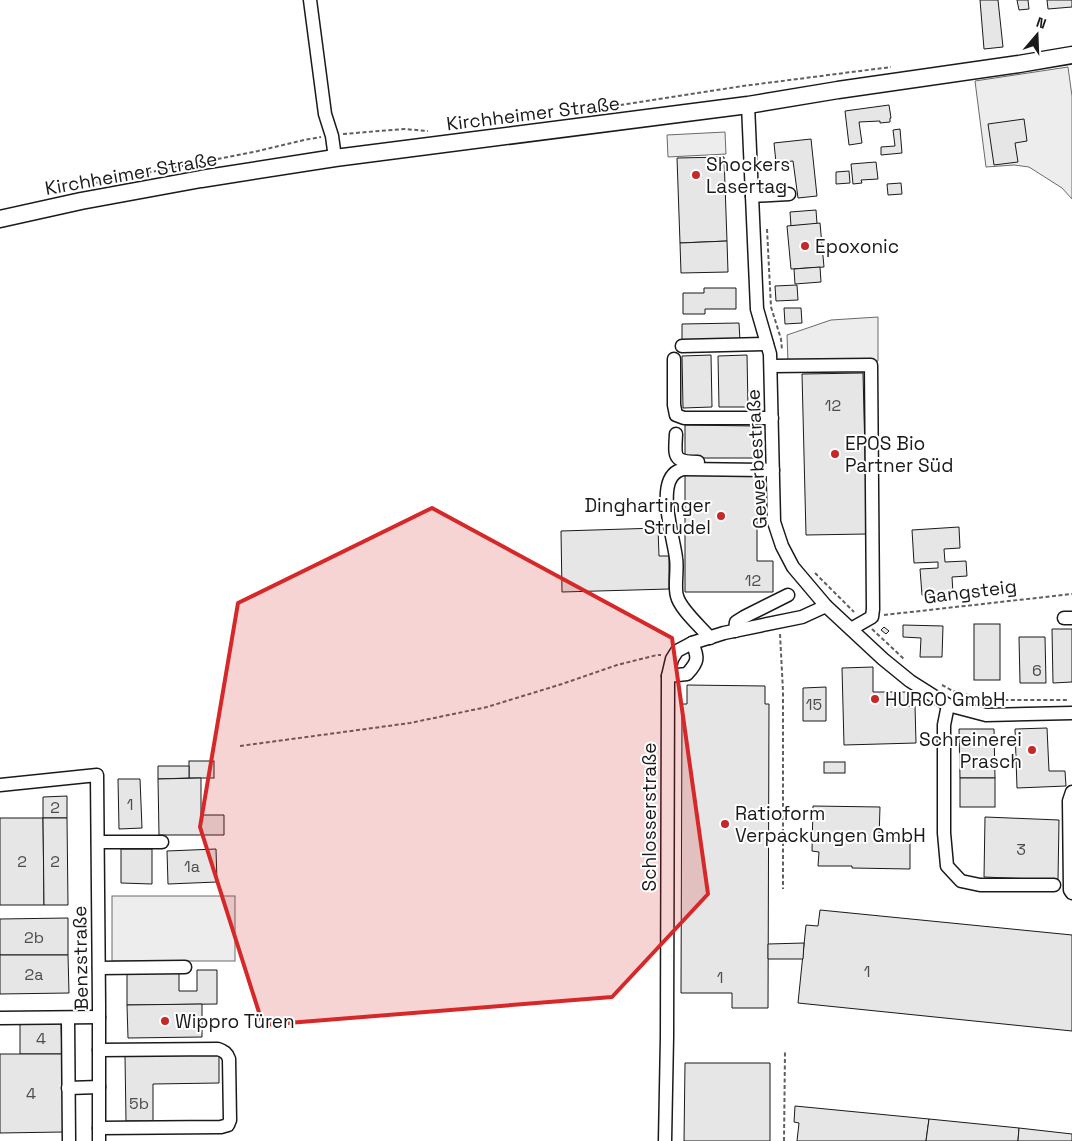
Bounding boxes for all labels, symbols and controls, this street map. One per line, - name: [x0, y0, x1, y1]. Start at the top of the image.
- north arrow: [1012, 10, 1062, 60]
- text: N: [1034, 13, 1049, 33]
- street label: Kirchheimer Straße: [445, 90, 621, 137]
- street label: Kirchheimer Straße: [43, 146, 219, 201]
- place label: Shockers Lasertag: [706, 152, 790, 199]
- marker: Shockers Lasertag: [690, 169, 702, 181]
- place label: Epoxonic: [815, 234, 899, 259]
- marker: Epoxonic: [799, 240, 811, 252]
- street label: Gewerbestraße: [740, 388, 773, 530]
- house number: 12: [825, 395, 841, 416]
- place label: EPOS Bio Partner Süd: [845, 431, 953, 478]
- marker: EPOS Bio Partner Süd: [829, 448, 841, 460]
- place label: Dinghartinger Strudel: [585, 493, 711, 540]
- marker: Dinghartinger Strudel: [715, 510, 727, 522]
- house number: 12: [745, 570, 761, 591]
- street label: Gangsteig: [922, 573, 1018, 610]
- house number: 6: [1032, 660, 1042, 681]
- place label: HURCO GmbH: [885, 687, 1005, 712]
- marker: HURCO GmbH: [869, 693, 881, 705]
- house number: 15: [806, 694, 822, 715]
- place label: Schreinerei Prasch: [919, 727, 1022, 774]
- street label: Schlosserstraße: [637, 743, 662, 891]
- marker: Schreinerei Prasch: [1026, 744, 1038, 756]
- house number: 1: [127, 794, 133, 815]
- house number: 2: [50, 797, 60, 818]
- place label: Ratioform Verpackungen GmbH: [735, 801, 926, 848]
- marker: Ratioform Verpackungen GmbH: [719, 818, 731, 830]
- house number: 3: [1016, 839, 1026, 860]
- house number: 2: [17, 851, 27, 872]
- house number: 2: [50, 851, 60, 872]
- house number: 1a: [184, 856, 200, 877]
- street label: Benzstraße: [67, 905, 94, 1011]
- house number: 2b: [24, 927, 44, 948]
- house number: 1: [864, 961, 870, 982]
- house number: 2a: [25, 964, 43, 985]
- house number: 1: [717, 967, 723, 988]
- place label: Wippro Türen: [175, 1009, 295, 1034]
- marker: Wippro Türen: [159, 1015, 171, 1027]
- house number: 4: [36, 1028, 46, 1049]
- house number: 4: [26, 1083, 36, 1104]
- house number: 5b: [129, 1093, 149, 1114]

